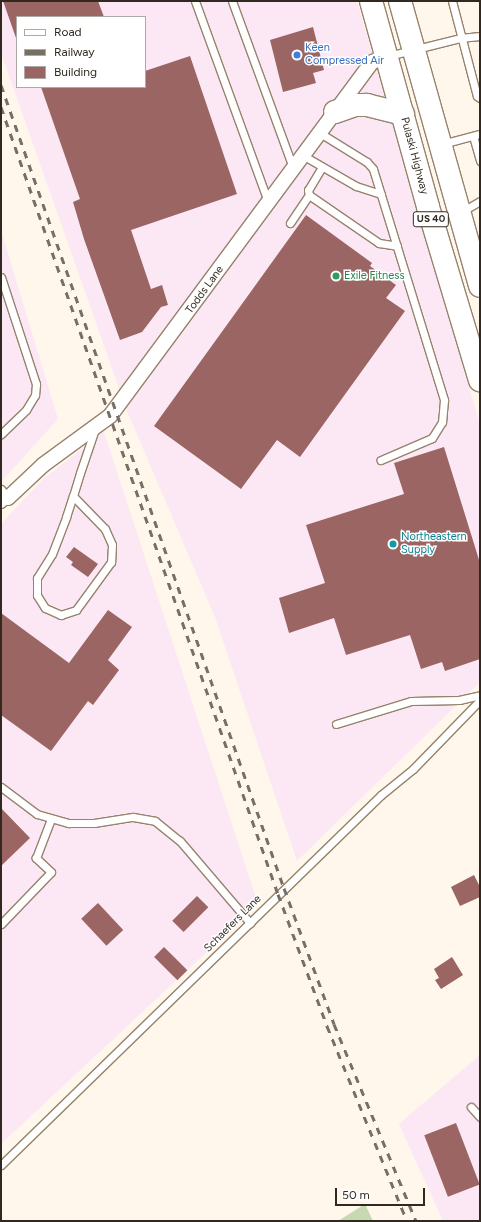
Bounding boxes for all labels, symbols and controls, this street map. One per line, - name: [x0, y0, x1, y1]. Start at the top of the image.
- legend: [16, 16, 146, 88]
- text: Road: [54, 25, 82, 39]
- place label: Keen Compressed Air: [305, 42, 384, 68]
- text: Railway: [54, 45, 95, 59]
- marker: Keen Compressed Air: [292, 50, 302, 60]
- text: Building: [54, 65, 97, 79]
- street label: Pulaski Highway: [397, 116, 431, 196]
- road number: US 40: [412, 211, 450, 227]
- street label: Todds Lane: [183, 263, 227, 317]
- place label: Exile Fitness: [344, 269, 405, 283]
- marker: Exile Fitness: [331, 271, 341, 281]
- place label: Northeastern Supply: [401, 531, 467, 557]
- marker: Northeastern Supply: [388, 539, 398, 549]
- street label: Schaefers Lane: [202, 893, 264, 955]
- scale bar: [337, 1180, 427, 1206]
- text: 50 m: [342, 1188, 370, 1202]

